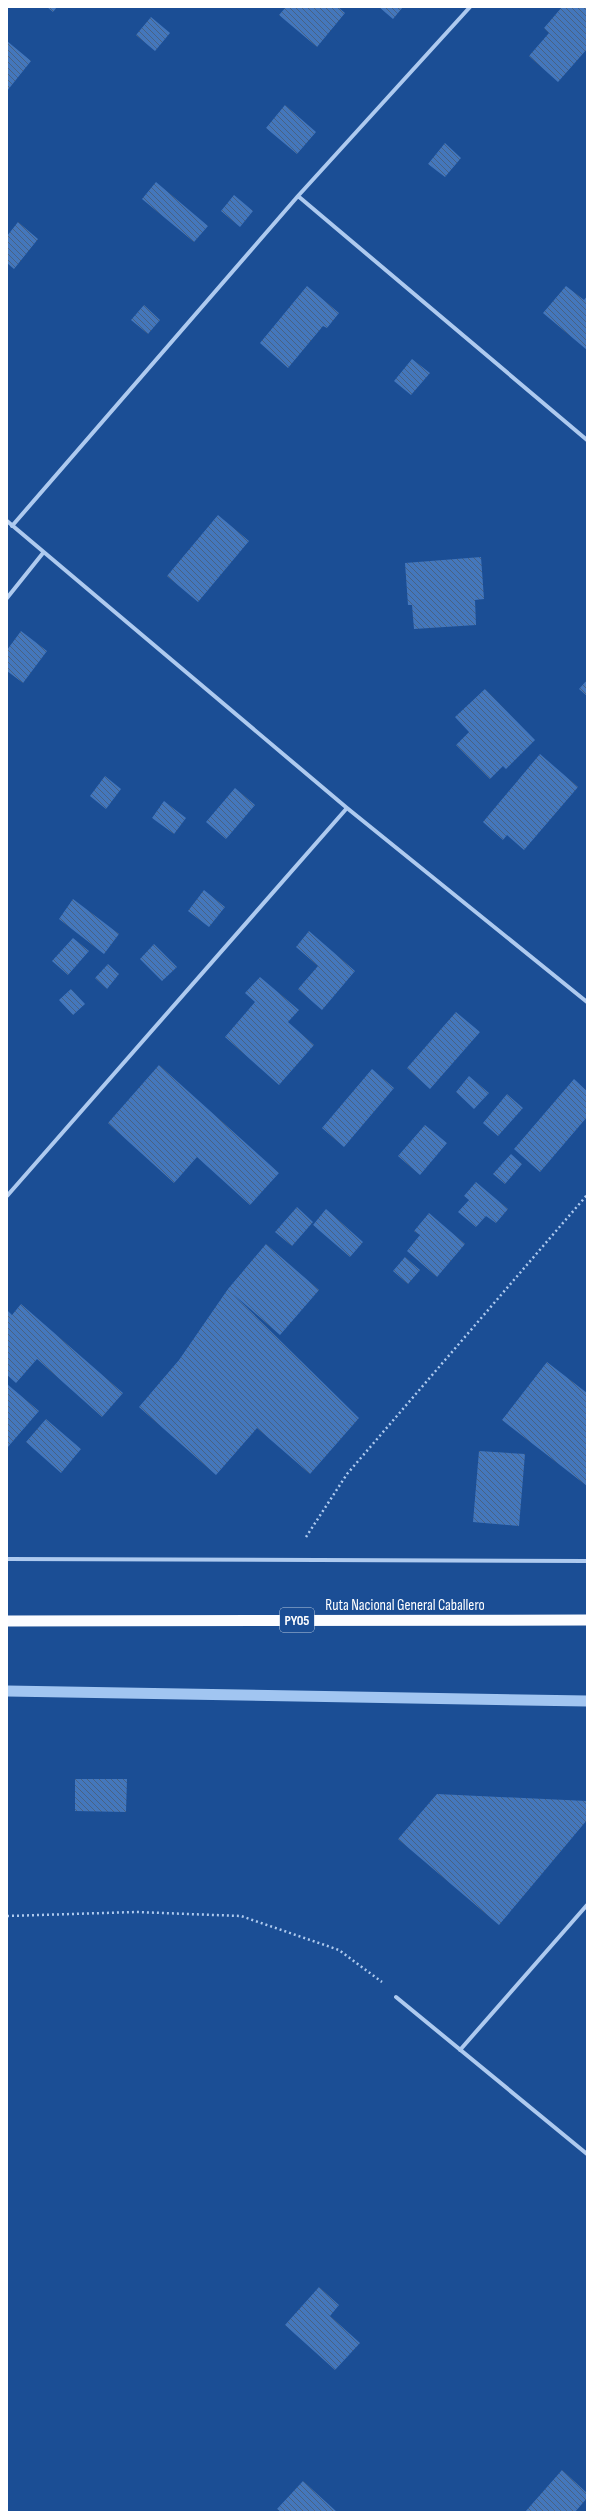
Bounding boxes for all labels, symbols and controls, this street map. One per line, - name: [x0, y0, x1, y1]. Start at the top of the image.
- street label: Ruta Nacional General Caballero: [325, 1596, 485, 1615]
- road number: PY05: [280, 1608, 314, 1632]

